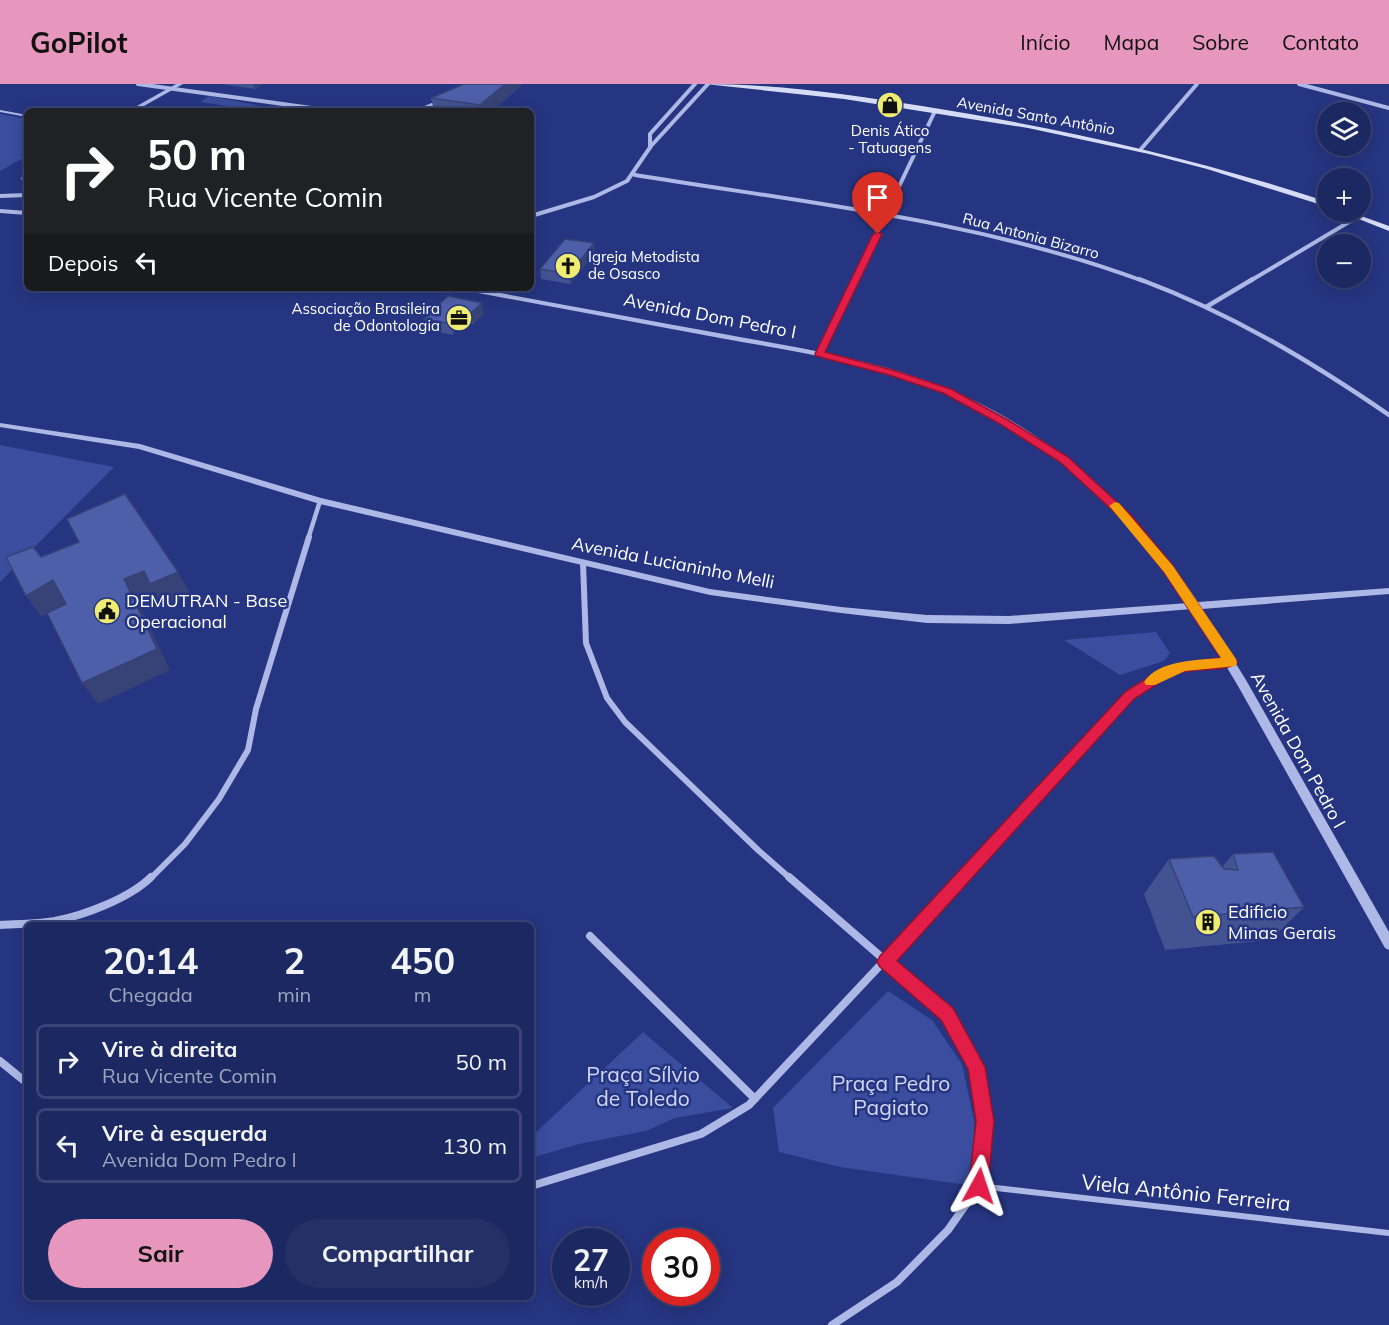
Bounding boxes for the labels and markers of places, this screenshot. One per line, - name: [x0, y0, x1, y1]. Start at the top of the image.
- shop icon: Denis Ático - Tatuagens: [875, 90, 905, 120]
- place label: Denis Ático - Tatuagens: [848, 121, 932, 157]
- pin: [852, 172, 903, 234]
- place label: Igreja Metodista de Osasco: [588, 247, 700, 283]
- church icon: Igreja Metodista de Osasco: [553, 251, 583, 281]
- place label: Associação Brasileira de Odontologia: [291, 299, 440, 335]
- office icon: Associação Brasileira de Odontologia: [444, 303, 474, 333]
- place label: DEMUTRAN - Base Operacional: [126, 589, 287, 633]
- public building icon: DEMUTRAN - Base Operacional: [92, 596, 122, 626]
- place label: Edificio Minas Gerais: [1228, 900, 1336, 944]
- building icon: Edificio Minas Gerais: [1193, 907, 1223, 937]

